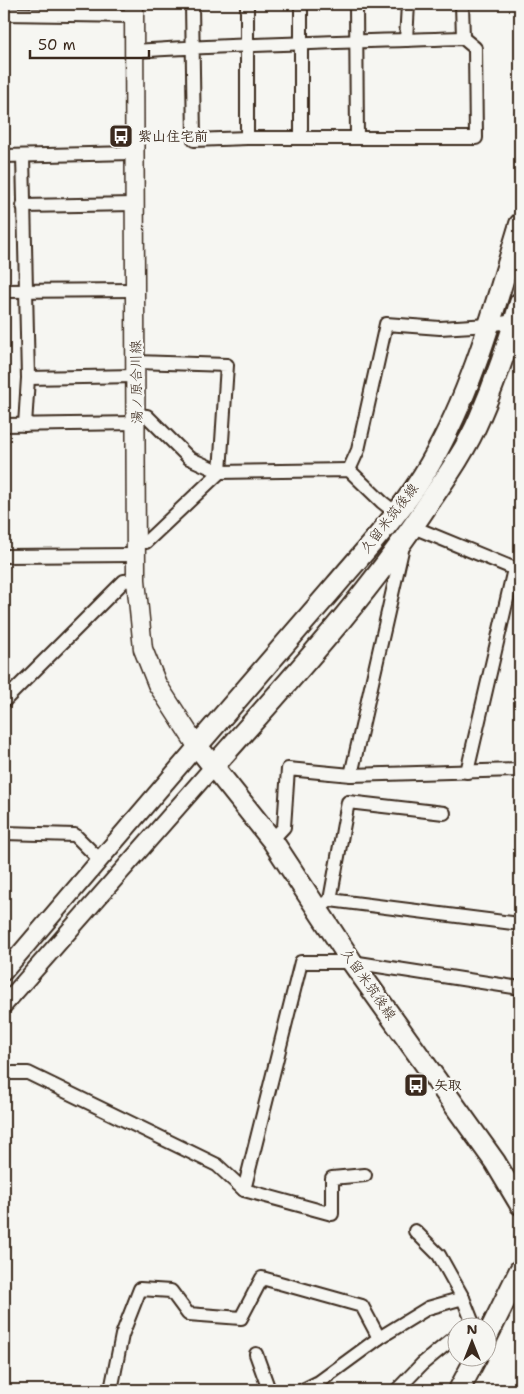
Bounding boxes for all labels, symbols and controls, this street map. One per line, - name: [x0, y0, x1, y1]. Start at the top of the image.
- scale bar: [30, 28, 149, 60]
- text: 50 m: [38, 35, 76, 55]
- bus stop icon: 紫山住宅前: [108, 123, 134, 149]
- place label: 紫山住宅前: [138, 127, 208, 145]
- street label: 湯ノ原合川線: [126, 340, 146, 424]
- street label: 久留米筑後線: [356, 479, 422, 557]
- street label: 久留米筑後線: [338, 944, 400, 1024]
- bus stop icon: 矢取: [403, 1072, 429, 1098]
- place label: 矢取: [434, 1076, 462, 1094]
- north arrow: [446, 1316, 496, 1366]
- text: N: [466, 1320, 478, 1338]

